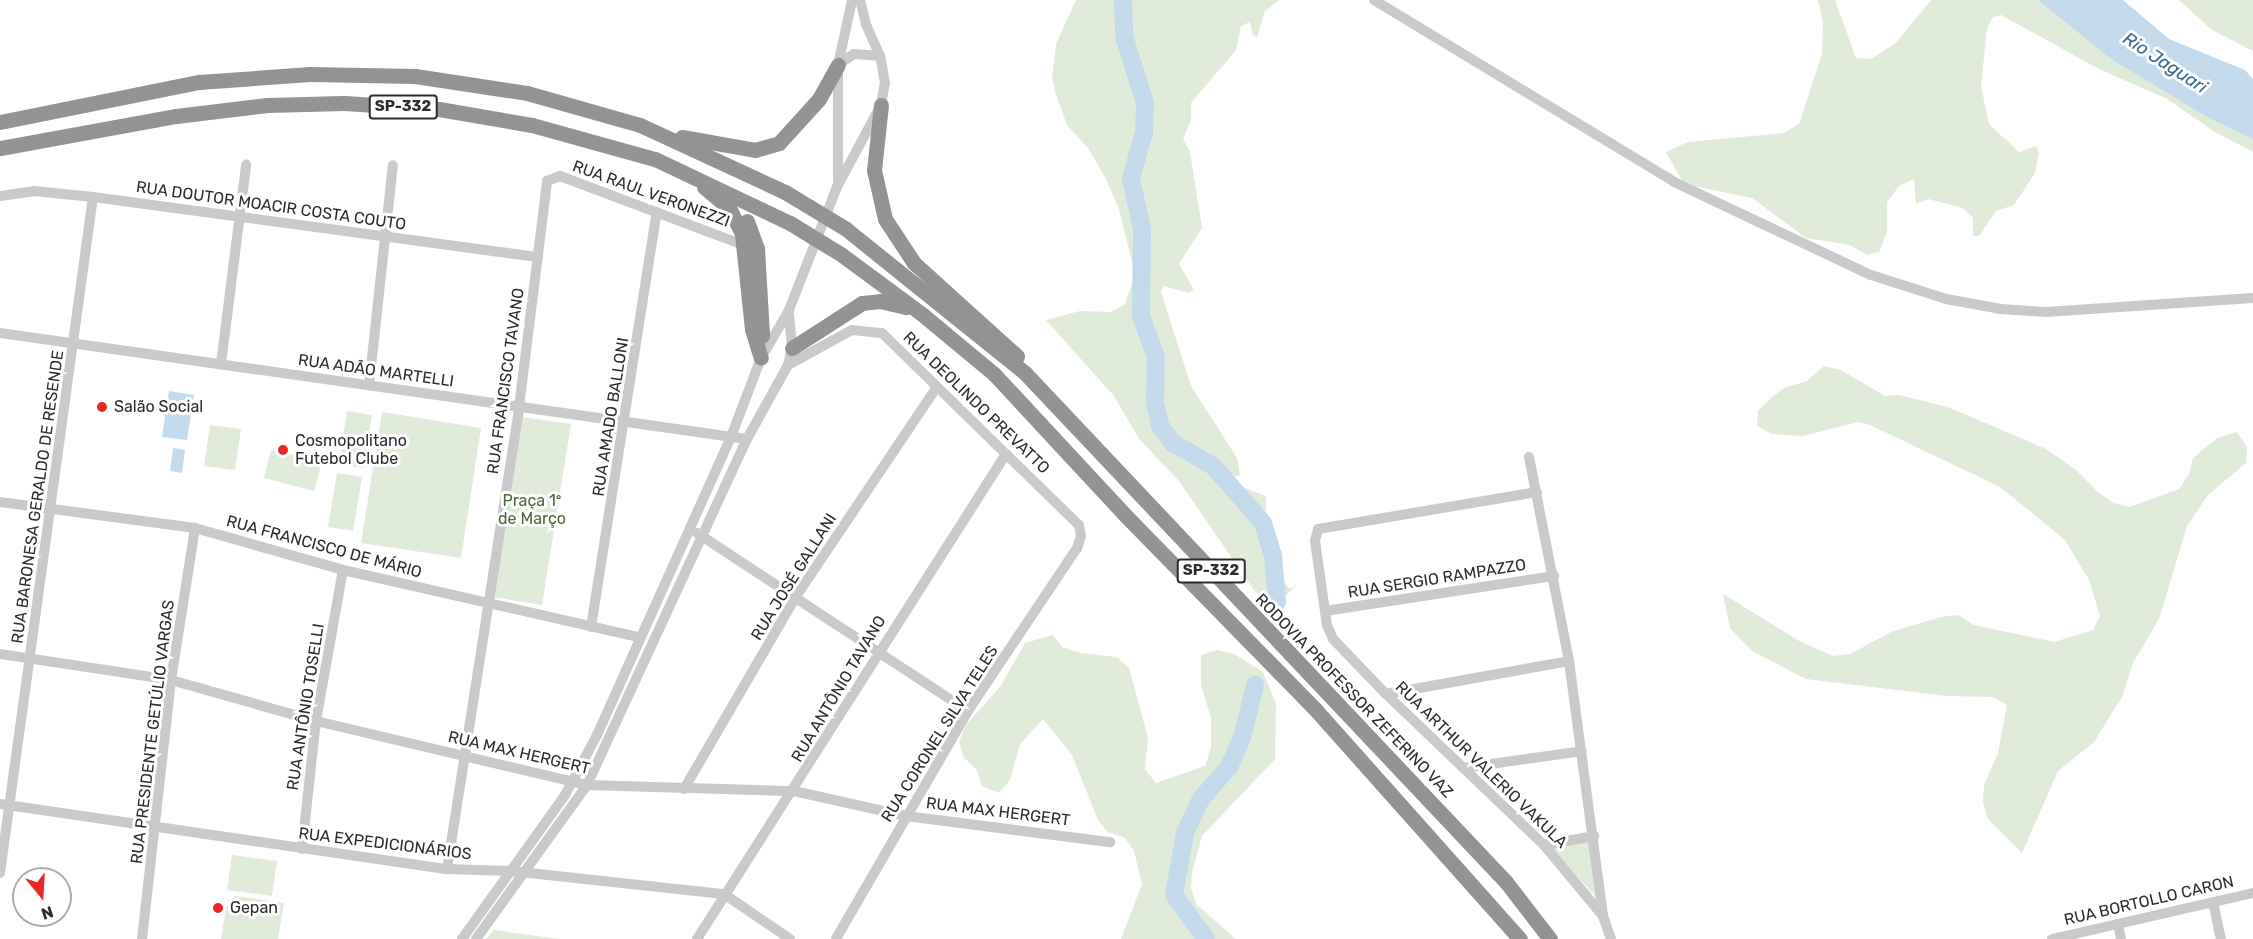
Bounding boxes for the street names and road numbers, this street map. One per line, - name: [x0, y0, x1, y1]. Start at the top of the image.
- road number: SP-332: [368, 95, 438, 119]
- street label: RUA RAUL VERONEZZI: [569, 156, 733, 232]
- street label: RUA DOUTOR MOACIR COSTA COUTO: [134, 177, 408, 235]
- street label: RUA FRANCISCO TAVANO: [483, 286, 529, 476]
- street label: RUA DEOLINDO PREVATTO: [899, 328, 1053, 478]
- street label: RUA AMADO BALLONI: [589, 336, 633, 498]
- street label: RUA BARONESA GERALDO DE RESENDE: [8, 349, 68, 645]
- street label: RUA ADÃO MARTELLI: [296, 350, 456, 392]
- street label: RUA JOSÉ GALLANI: [747, 510, 841, 644]
- street label: RUA FRANCISCO DE MÁRIO: [224, 512, 424, 582]
- street label: RUA SERGIO RAMPAZZO: [1346, 555, 1528, 603]
- road number: SP-332: [1176, 559, 1246, 583]
- street label: RODOVIA PROFESSOR ZEFERINO VAZ: [1251, 590, 1457, 802]
- street label: RUA PRESIDENTE GETÚLIO VARGAS: [127, 598, 179, 866]
- street label: RUA ANTÔNIO TAVANO: [787, 612, 891, 766]
- street label: RUA ANTÔNIO TOSELLI: [283, 622, 329, 792]
- street label: RUA CORONEL SILVA TELES: [877, 641, 1003, 827]
- street label: RUA ARTHUR VALERIO VAKULA: [1390, 677, 1572, 853]
- street label: RUA MAX HERGERT: [446, 727, 592, 779]
- street label: RUA MAX HERGERT: [925, 794, 1071, 830]
- street label: RUA EXPEDICIONÁRIOS: [297, 824, 473, 864]
- street label: RUA BORTOLLO CARON: [2062, 872, 2236, 930]

